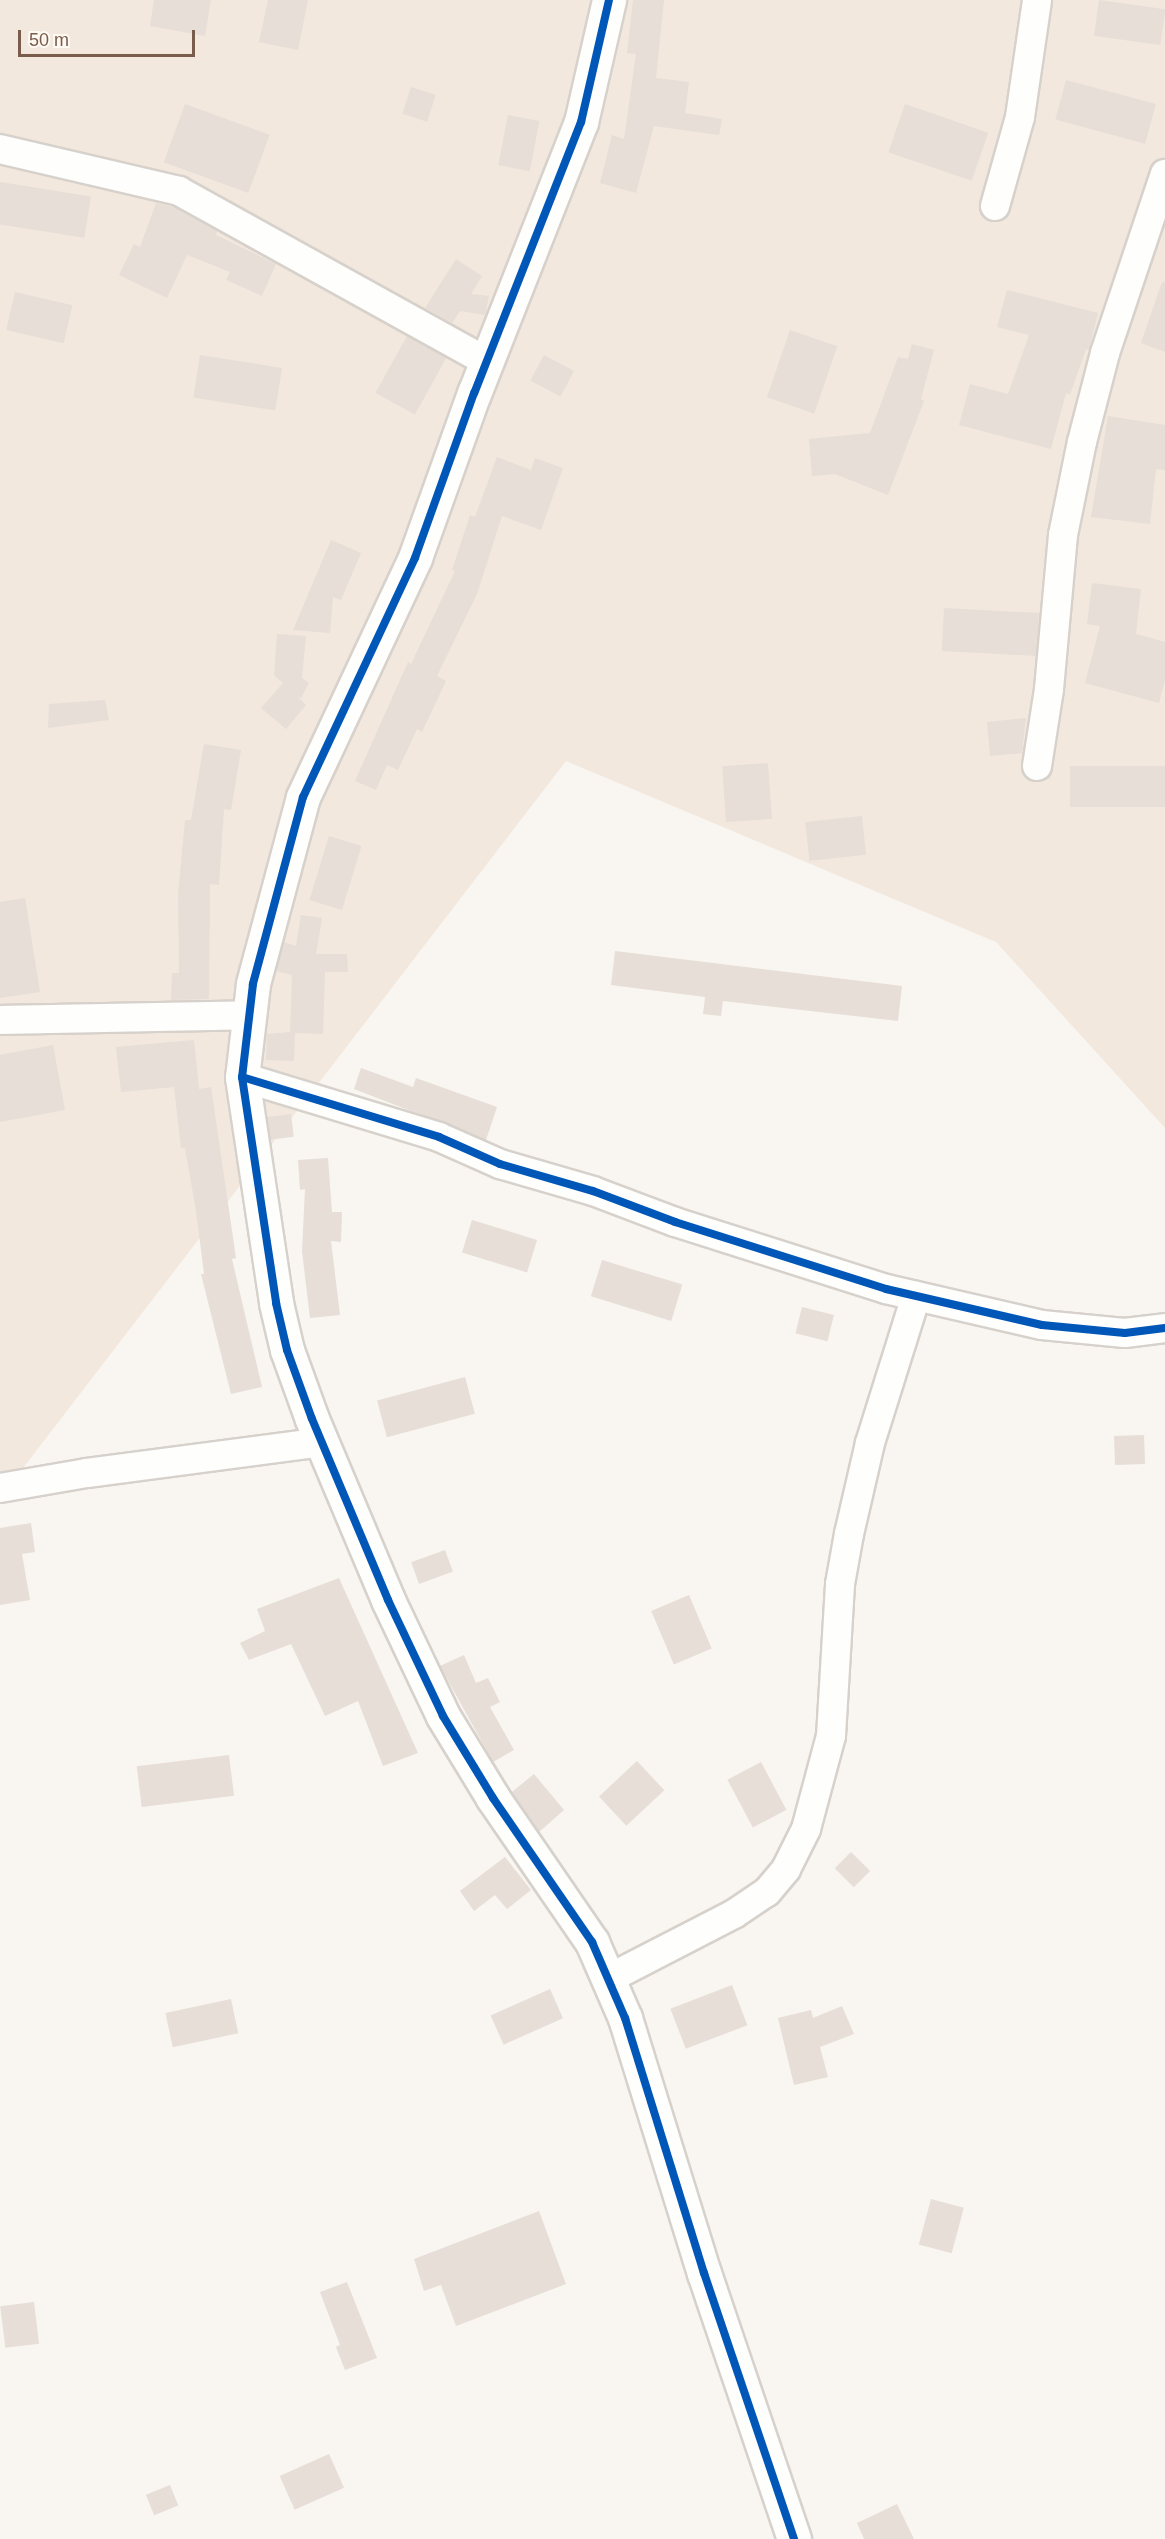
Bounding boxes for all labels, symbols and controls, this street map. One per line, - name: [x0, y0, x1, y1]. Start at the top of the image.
- scale bar: [21, 18, 198, 56]
- text: 50 m: [29, 30, 69, 50]

